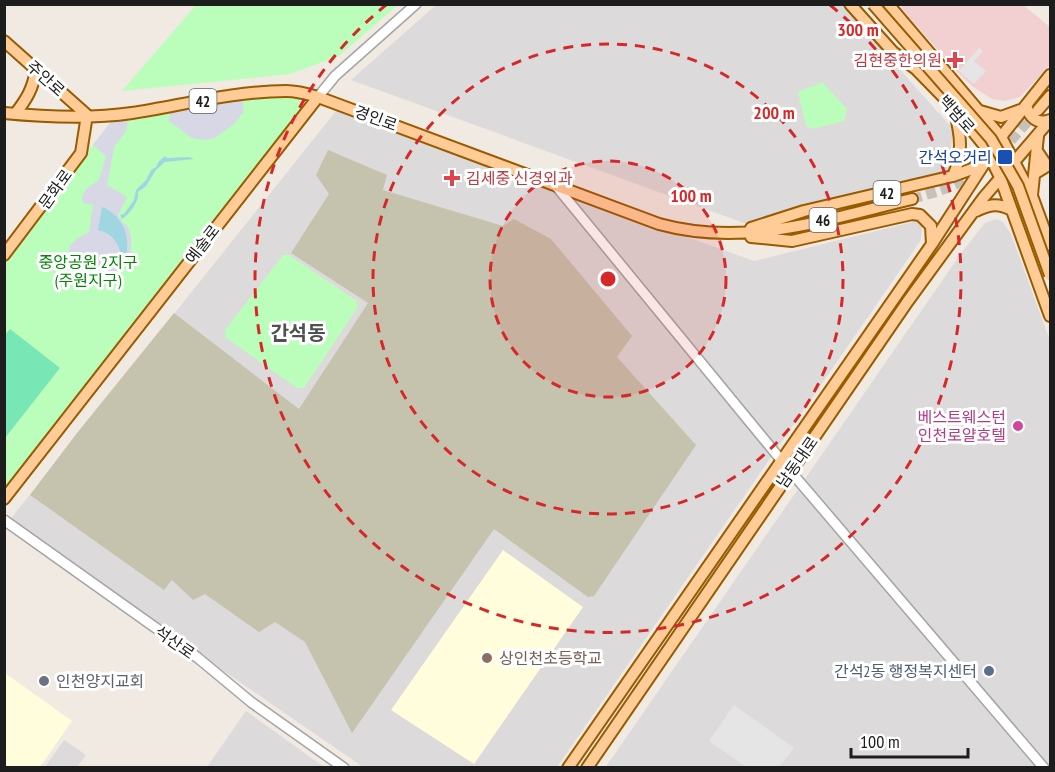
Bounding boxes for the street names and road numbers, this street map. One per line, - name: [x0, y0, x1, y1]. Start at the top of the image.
- street label: 주안로: [23, 56, 69, 100]
- road number: 42: [190, 89, 216, 113]
- street label: 백범로: [935, 91, 979, 137]
- street label: 경인로: [352, 101, 400, 135]
- street label: 문화로: [34, 165, 76, 213]
- road number: 42: [874, 181, 900, 205]
- road number: 46: [810, 208, 836, 232]
- street label: 예술로: [181, 220, 224, 268]
- street label: 남동대로: [772, 432, 822, 492]
- street label: 석산로: [151, 621, 199, 663]

